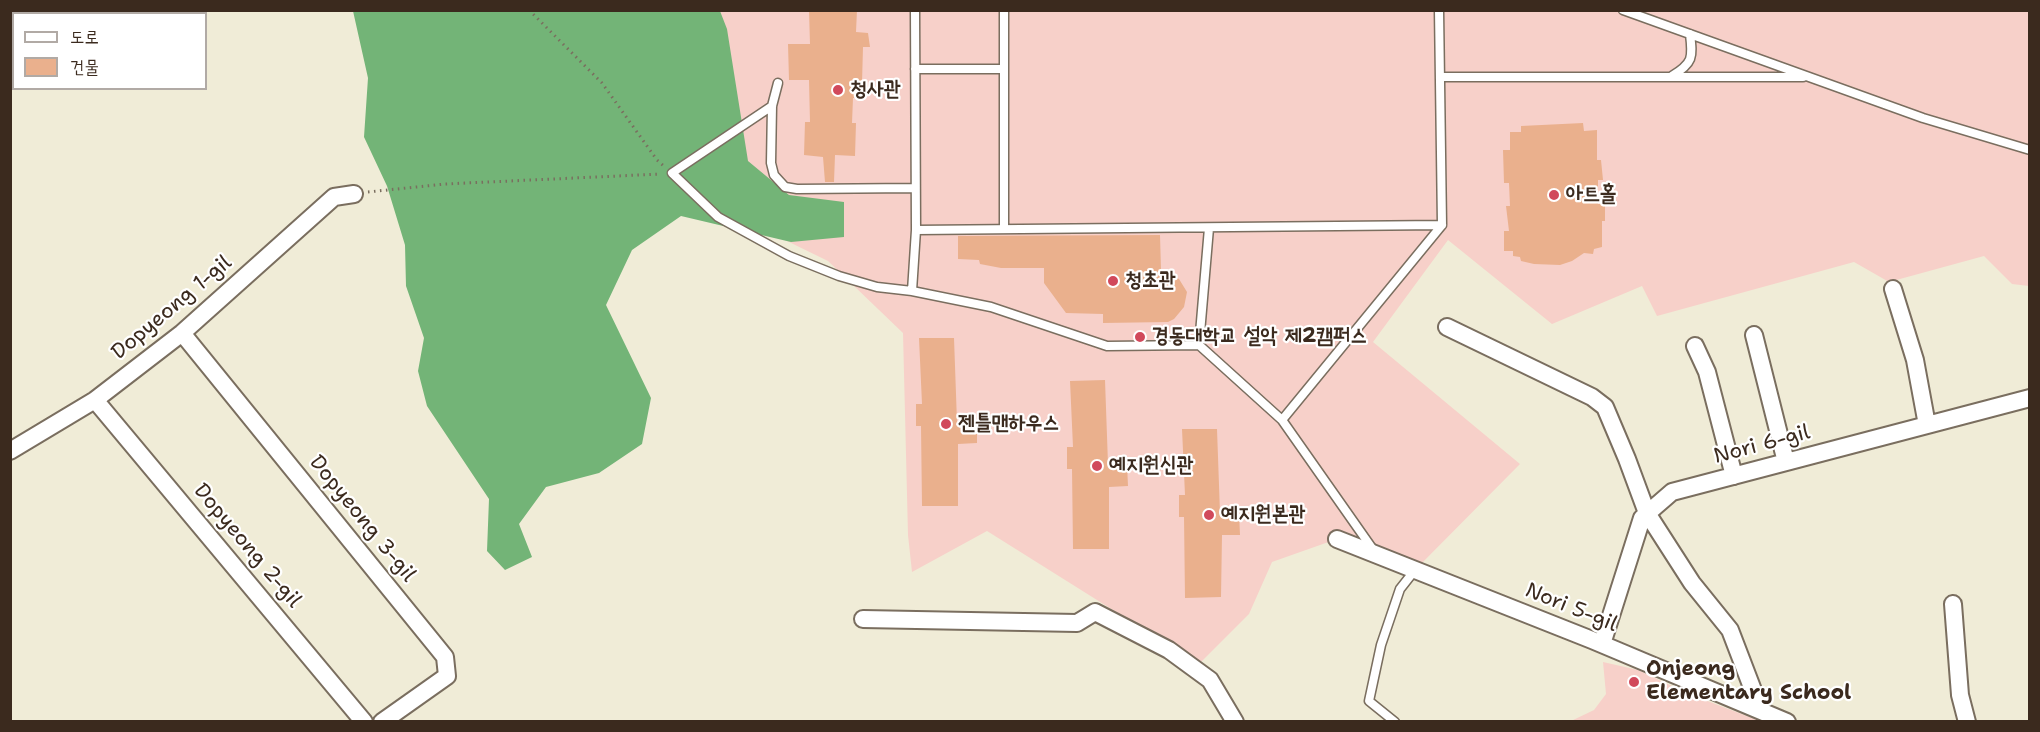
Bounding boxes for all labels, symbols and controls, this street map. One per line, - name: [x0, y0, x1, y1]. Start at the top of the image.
- legend: [12, 12, 207, 90]
- text: 도로: [70, 25, 99, 49]
- text: 건물: [70, 55, 99, 79]
- place label: 청사관: [850, 77, 901, 103]
- marker: 청사관: [831, 83, 845, 97]
- place label: 아트홀: [1566, 182, 1617, 208]
- marker: 아트홀: [1547, 188, 1561, 202]
- street label: Dopyeong 1-gil: [107, 250, 237, 366]
- place label: 청초관: [1125, 268, 1176, 294]
- marker: 청초관: [1106, 274, 1120, 288]
- place label: 경동대학교 설악 제2캠퍼스: [1152, 324, 1367, 350]
- marker: 경동대학교 설악 제2캠퍼스: [1133, 330, 1147, 344]
- place label: 젠틀맨하우스: [958, 411, 1059, 437]
- marker: 젠틀맨하우스: [939, 417, 953, 431]
- street label: Nori 6-gil: [1711, 420, 1813, 470]
- street label: Dopyeong 3-gil: [303, 451, 421, 587]
- place label: 예지원신관: [1109, 453, 1193, 479]
- marker: 예지원신관: [1090, 459, 1104, 473]
- street label: Dopyeong 2-gil: [188, 479, 306, 613]
- place label: 예지원본관: [1221, 502, 1305, 528]
- marker: 예지원본관: [1202, 508, 1216, 522]
- street label: Nori 5-gil: [1521, 578, 1621, 638]
- place label: Onjeong Elementary School: [1646, 657, 1851, 707]
- marker: Onjeong Elementary School: [1627, 675, 1641, 689]

